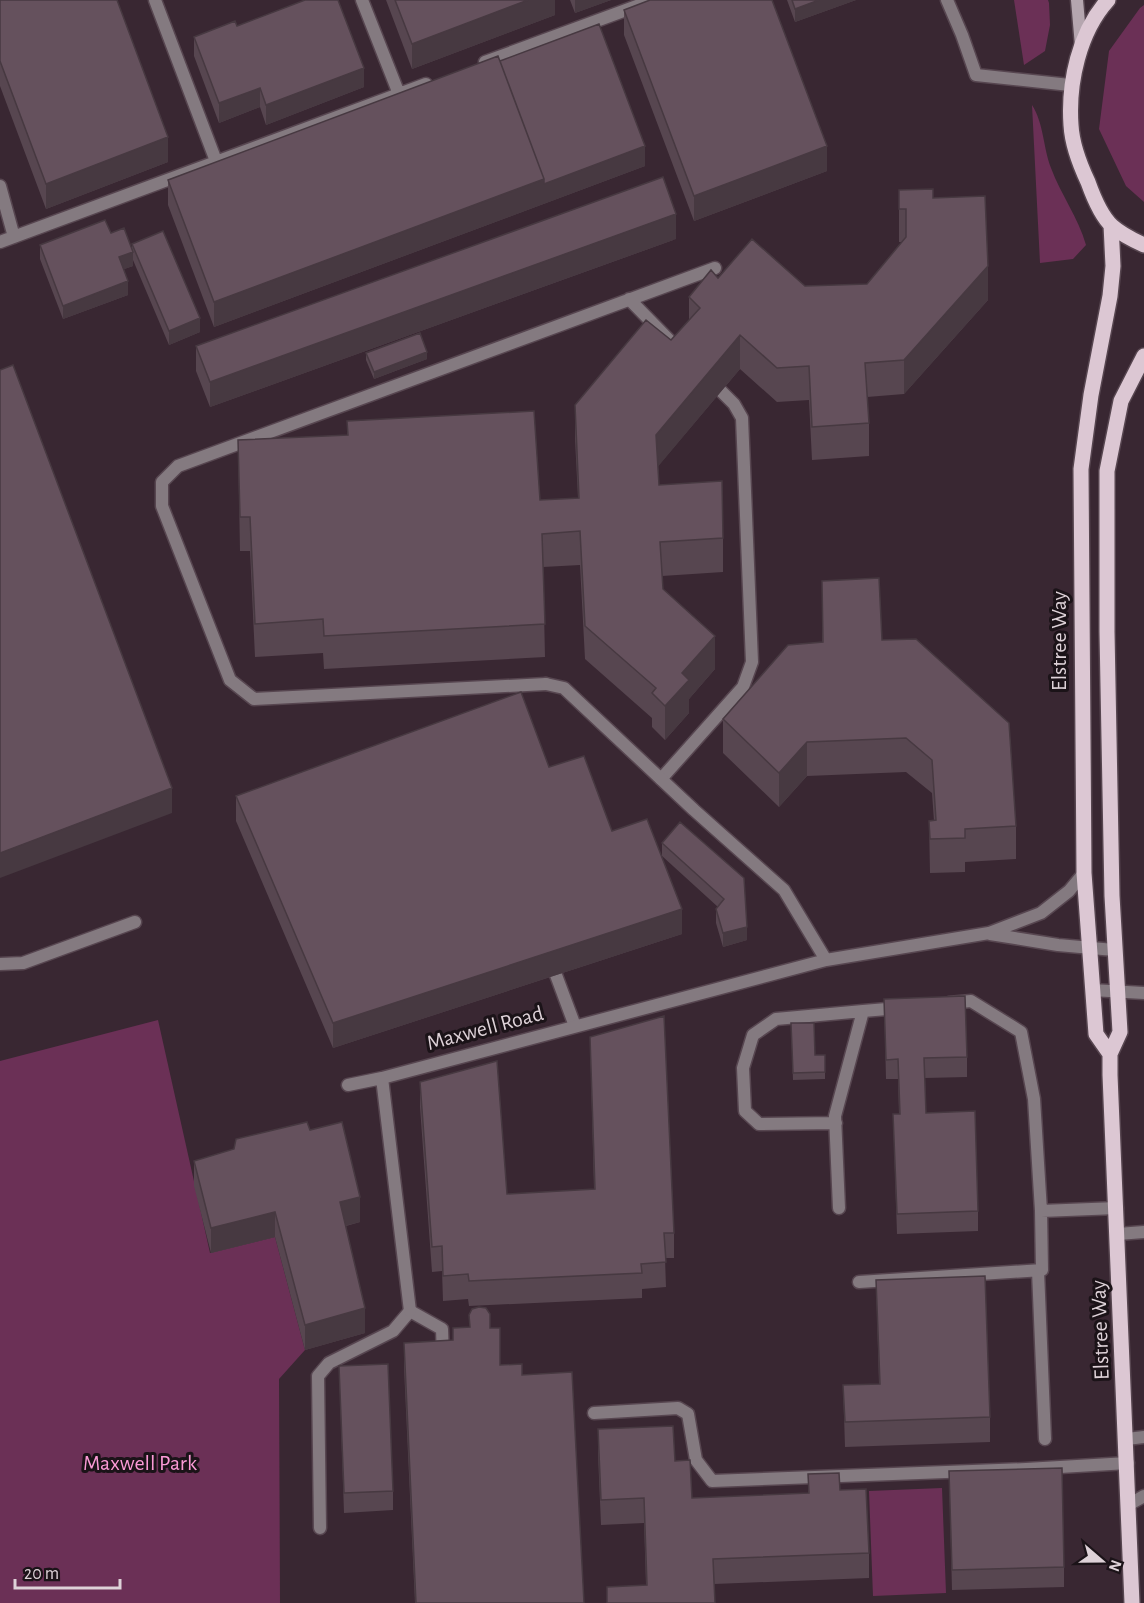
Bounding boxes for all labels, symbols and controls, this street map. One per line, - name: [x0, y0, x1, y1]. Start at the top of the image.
- street label: Elstree Way: [1048, 590, 1070, 691]
- street label: Maxwell Road: [424, 1002, 546, 1054]
- street label: Elstree Way: [1087, 1279, 1113, 1380]
- park label: Maxwell Park: [83, 1452, 197, 1474]
- north arrow: [1072, 1531, 1132, 1591]
- scale bar: [15, 1552, 120, 1590]
- text: N: [1106, 1558, 1125, 1574]
- text: 20 m: [24, 1565, 59, 1583]

